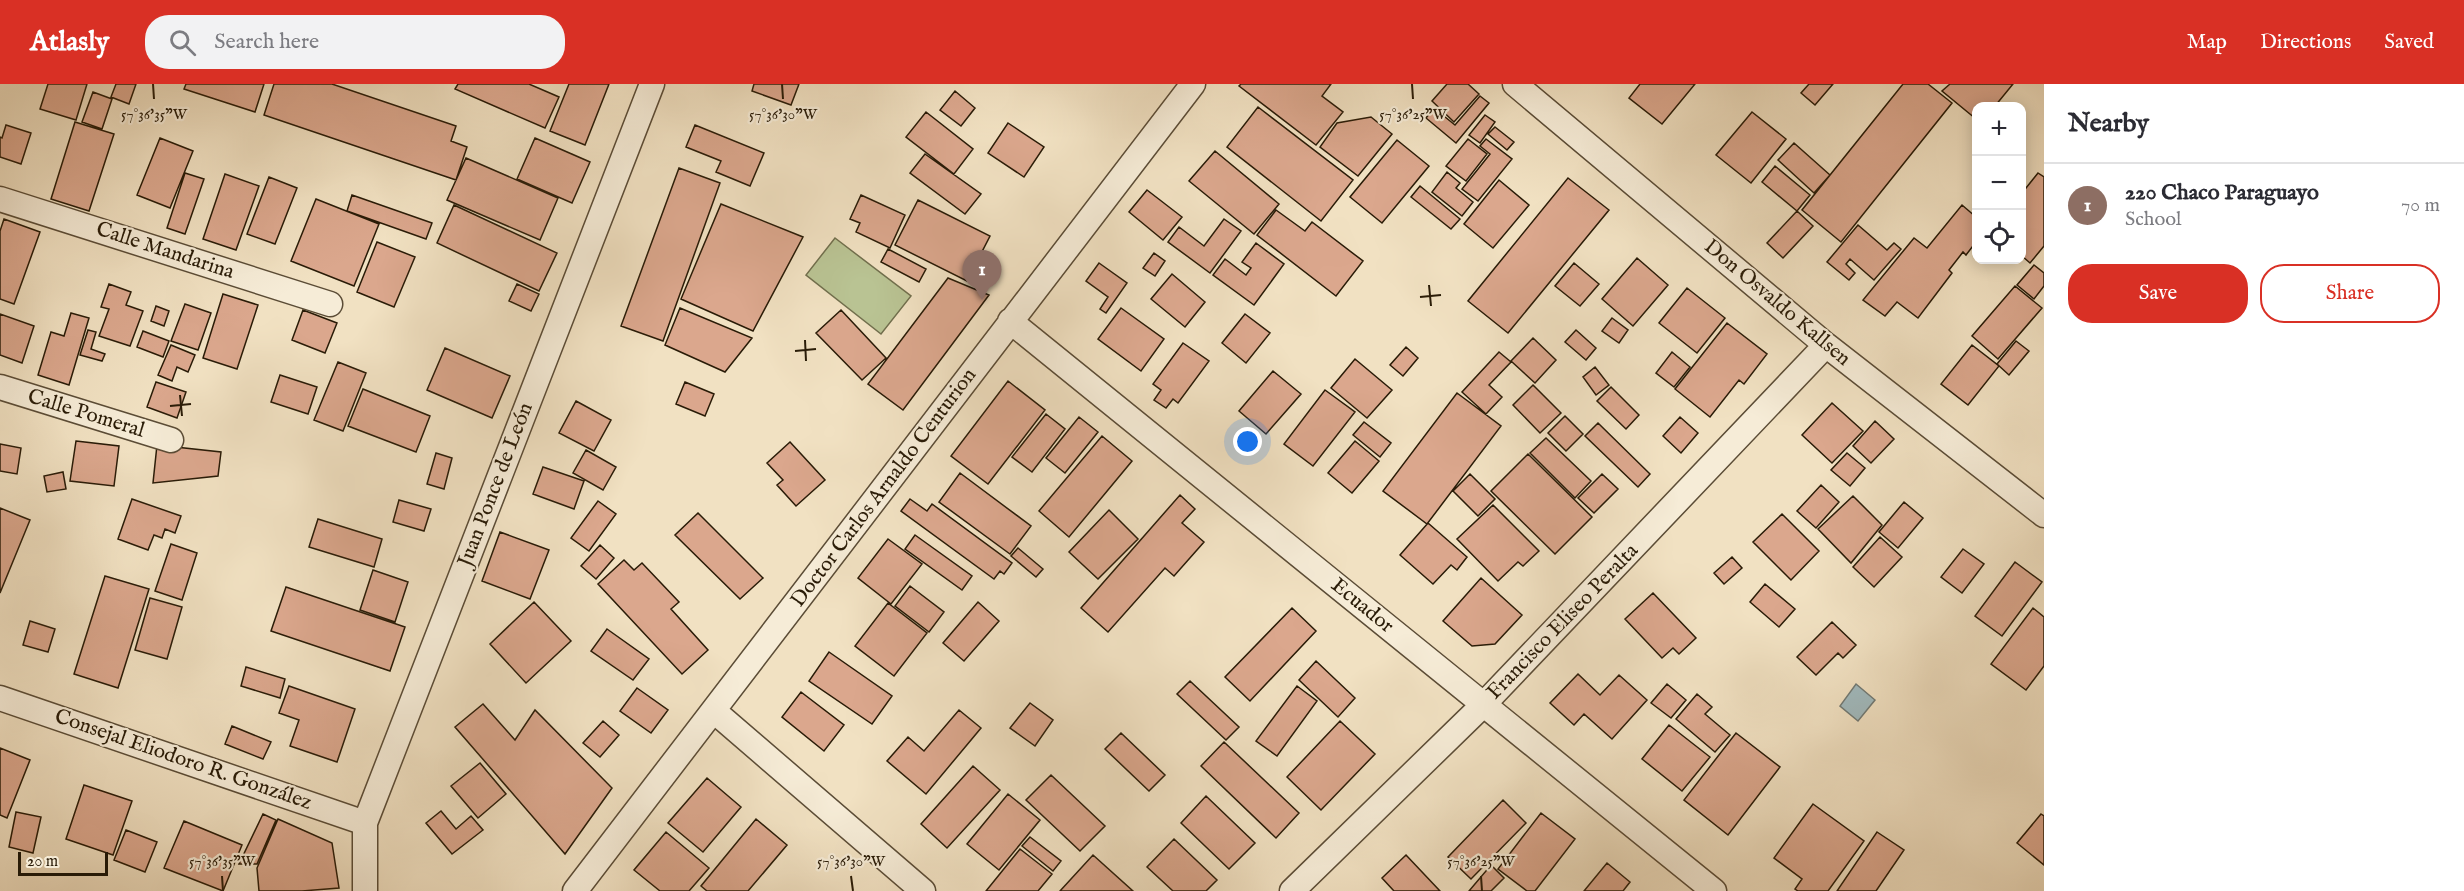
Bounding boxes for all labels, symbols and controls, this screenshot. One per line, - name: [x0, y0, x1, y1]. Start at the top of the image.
- search box: [145, 15, 565, 69]
- text: Atlasly: [30, 25, 109, 60]
- icon: search: [166, 26, 199, 59]
- text: Search here: [214, 28, 319, 56]
- text: Map: [2187, 29, 2227, 56]
- text: Directions: [2260, 29, 2351, 56]
- text: Saved: [2384, 29, 2434, 56]
- map controls: [1972, 102, 2026, 264]
- button: +: [1972, 102, 2026, 156]
- text: 57°36'35"W: [121, 105, 188, 124]
- text: 57°36'30"W: [749, 105, 818, 124]
- text: 57°36'25"W: [1379, 105, 1447, 124]
- text: Nearby: [2068, 107, 2149, 140]
- button: −: [1972, 156, 2026, 210]
- text: 220 Chaco Paraguayo: [2125, 179, 2319, 207]
- text: 1: [2084, 193, 2091, 218]
- text: 70 m: [2401, 193, 2440, 218]
- text: School: [2125, 207, 2181, 232]
- button: locate: [1972, 210, 2026, 264]
- street label: Calle Mandarina: [93, 216, 238, 286]
- street label: Don Osvaldo Kallsen: [1698, 234, 1856, 372]
- pin: 1: [962, 250, 1002, 300]
- button: Save: [2068, 264, 2248, 323]
- button: Share: [2260, 264, 2440, 323]
- street label: Doctor Carlos Arnaldo Centurion: [785, 363, 983, 613]
- street label: Calle Pomeral: [24, 383, 148, 445]
- street label: Juan Ponce de León: [452, 399, 540, 573]
- your location: [1233, 427, 1262, 456]
- street label: Francisco Eliseo Peralta: [1481, 537, 1645, 706]
- street label: Ecuador: [1325, 572, 1399, 640]
- street label: Consejal Eliodoro R. González: [51, 703, 315, 817]
- scale bar: [18, 849, 108, 876]
- text: 20 m: [27, 852, 58, 872]
- text: 57°36'35"W: [189, 852, 256, 871]
- text: 57°36'30"W: [817, 852, 886, 871]
- text: 57°36'25"W: [1447, 852, 1515, 871]

